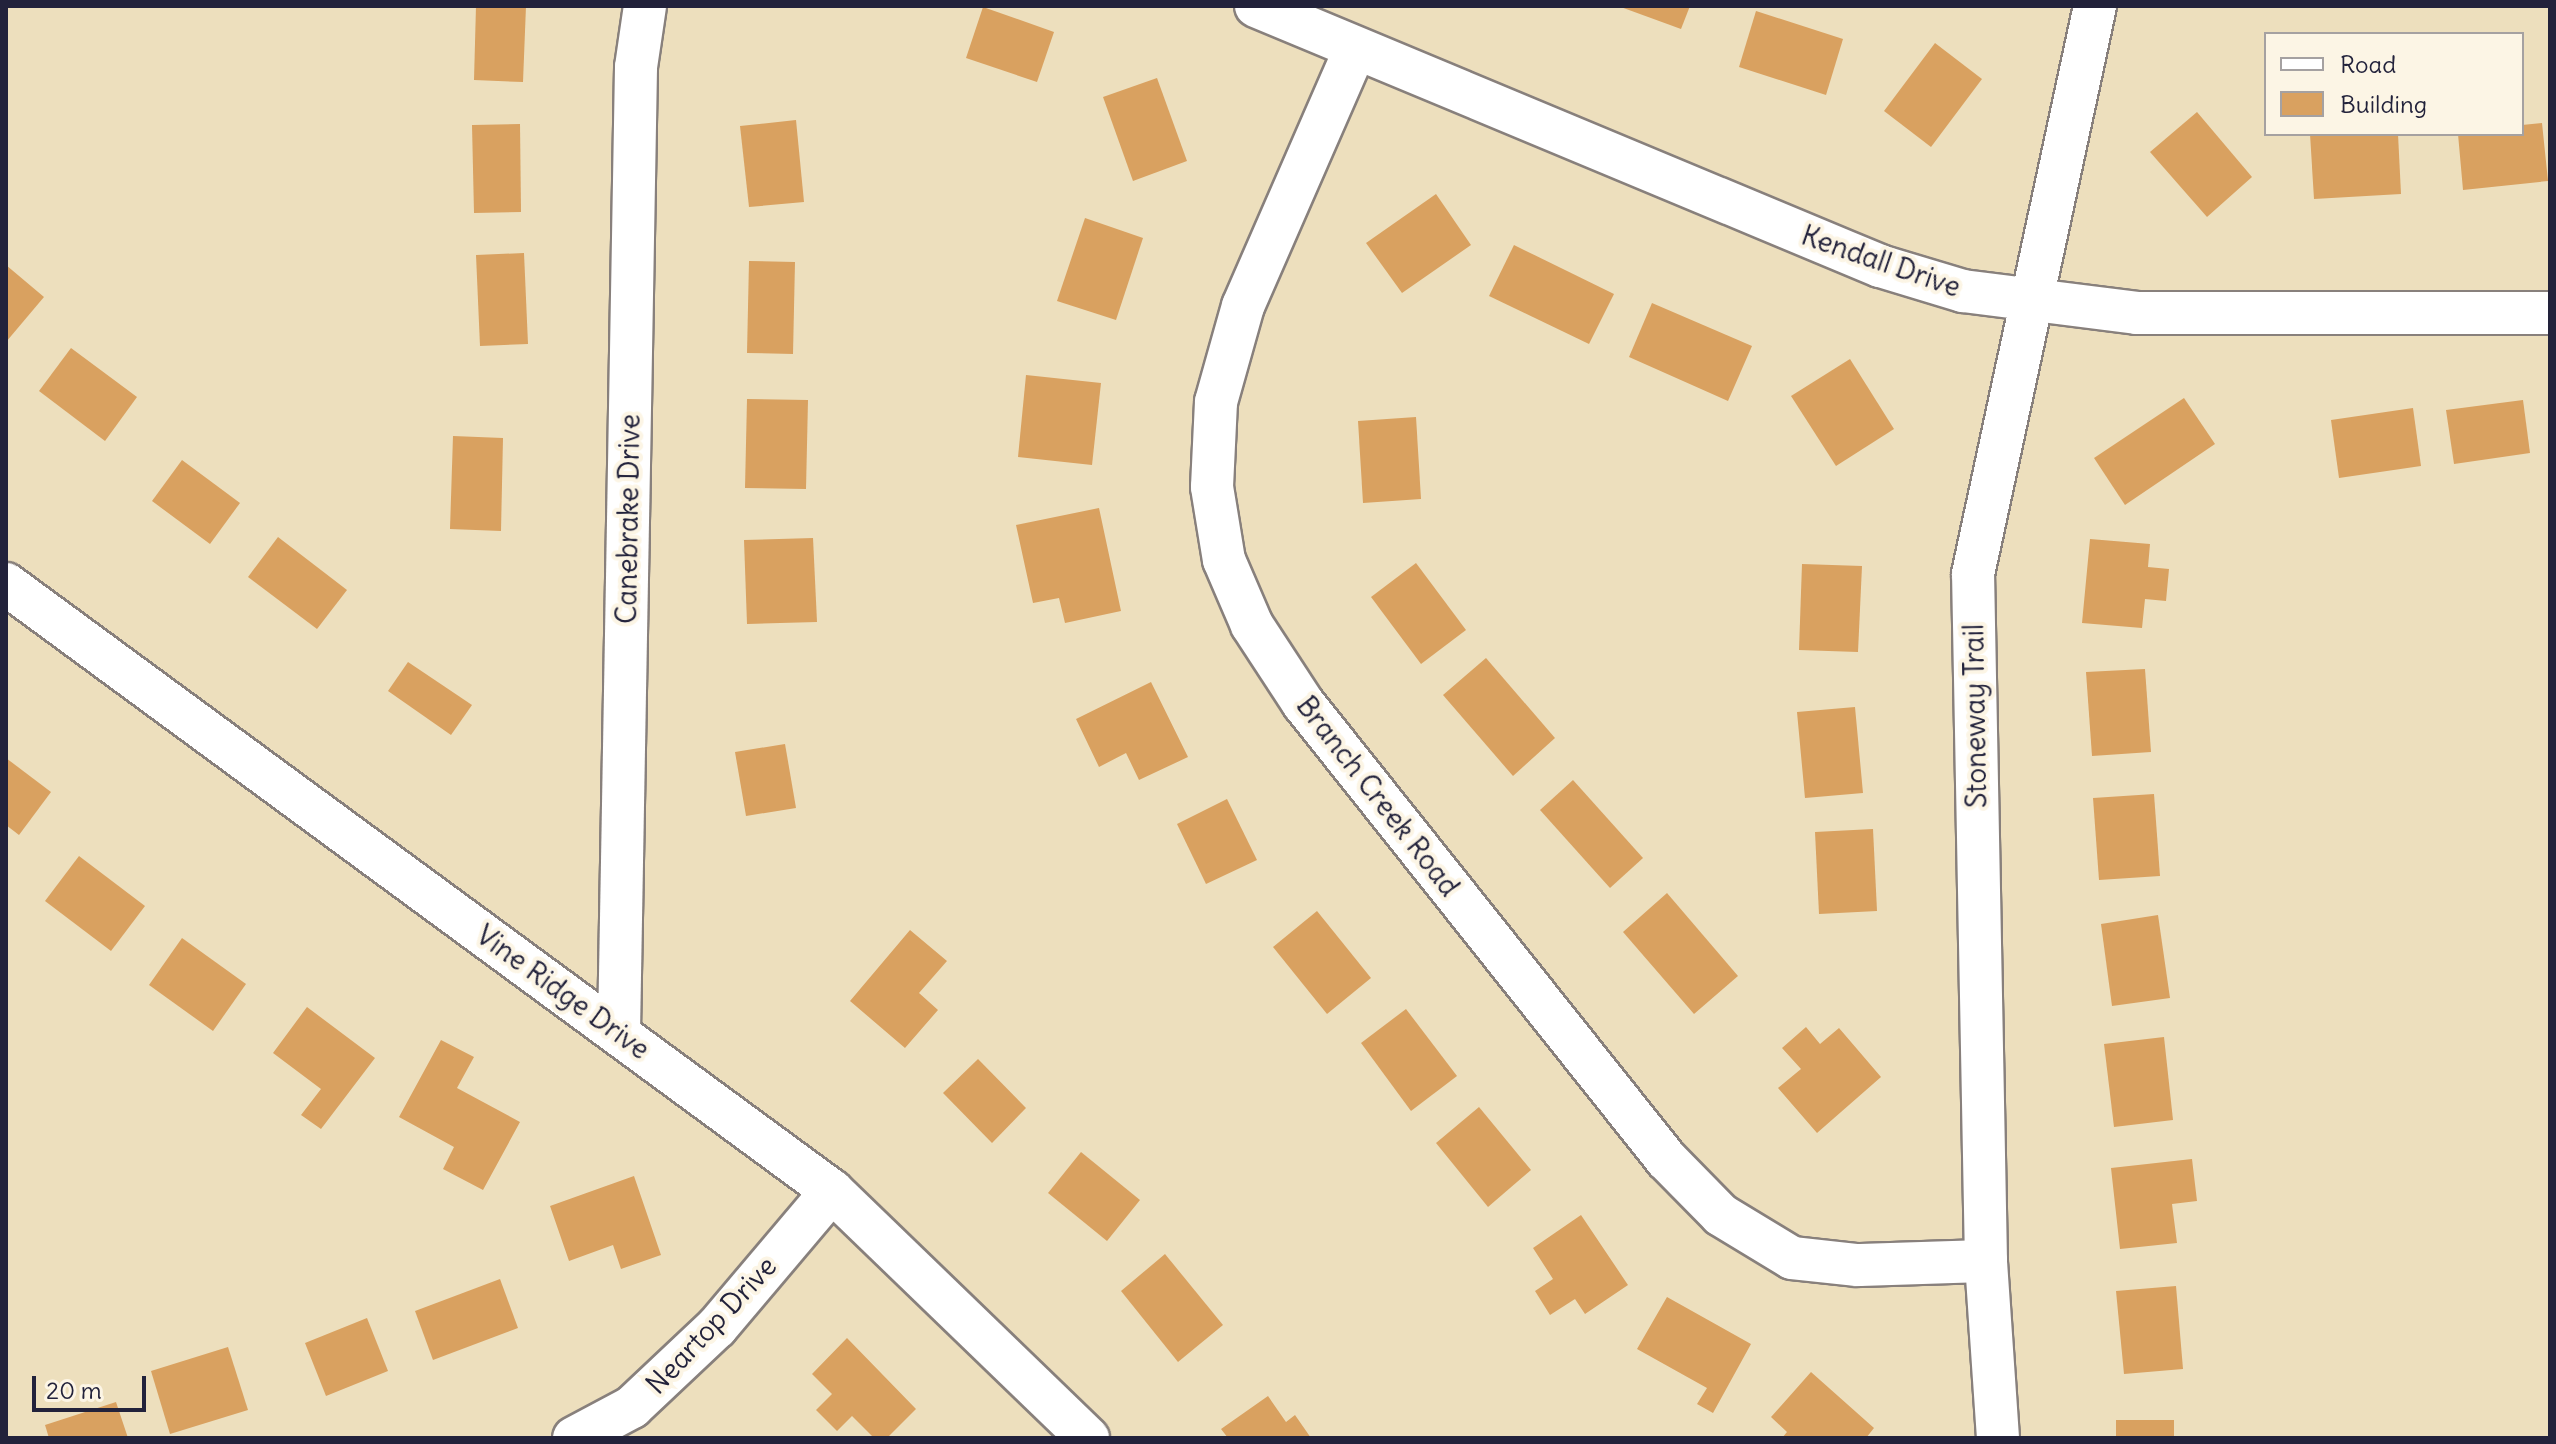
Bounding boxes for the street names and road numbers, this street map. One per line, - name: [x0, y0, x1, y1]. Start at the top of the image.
- street label: Kendall Drive: [1797, 218, 1965, 304]
- street label: Canebrake Drive: [609, 414, 647, 624]
- street label: Stoneway Trail: [1957, 624, 1993, 808]
- street label: Branch Creek Road: [1290, 689, 1466, 903]
- street label: Vine Ridge Drive: [470, 918, 656, 1066]
- street label: Neartop Drive: [639, 1249, 783, 1401]

